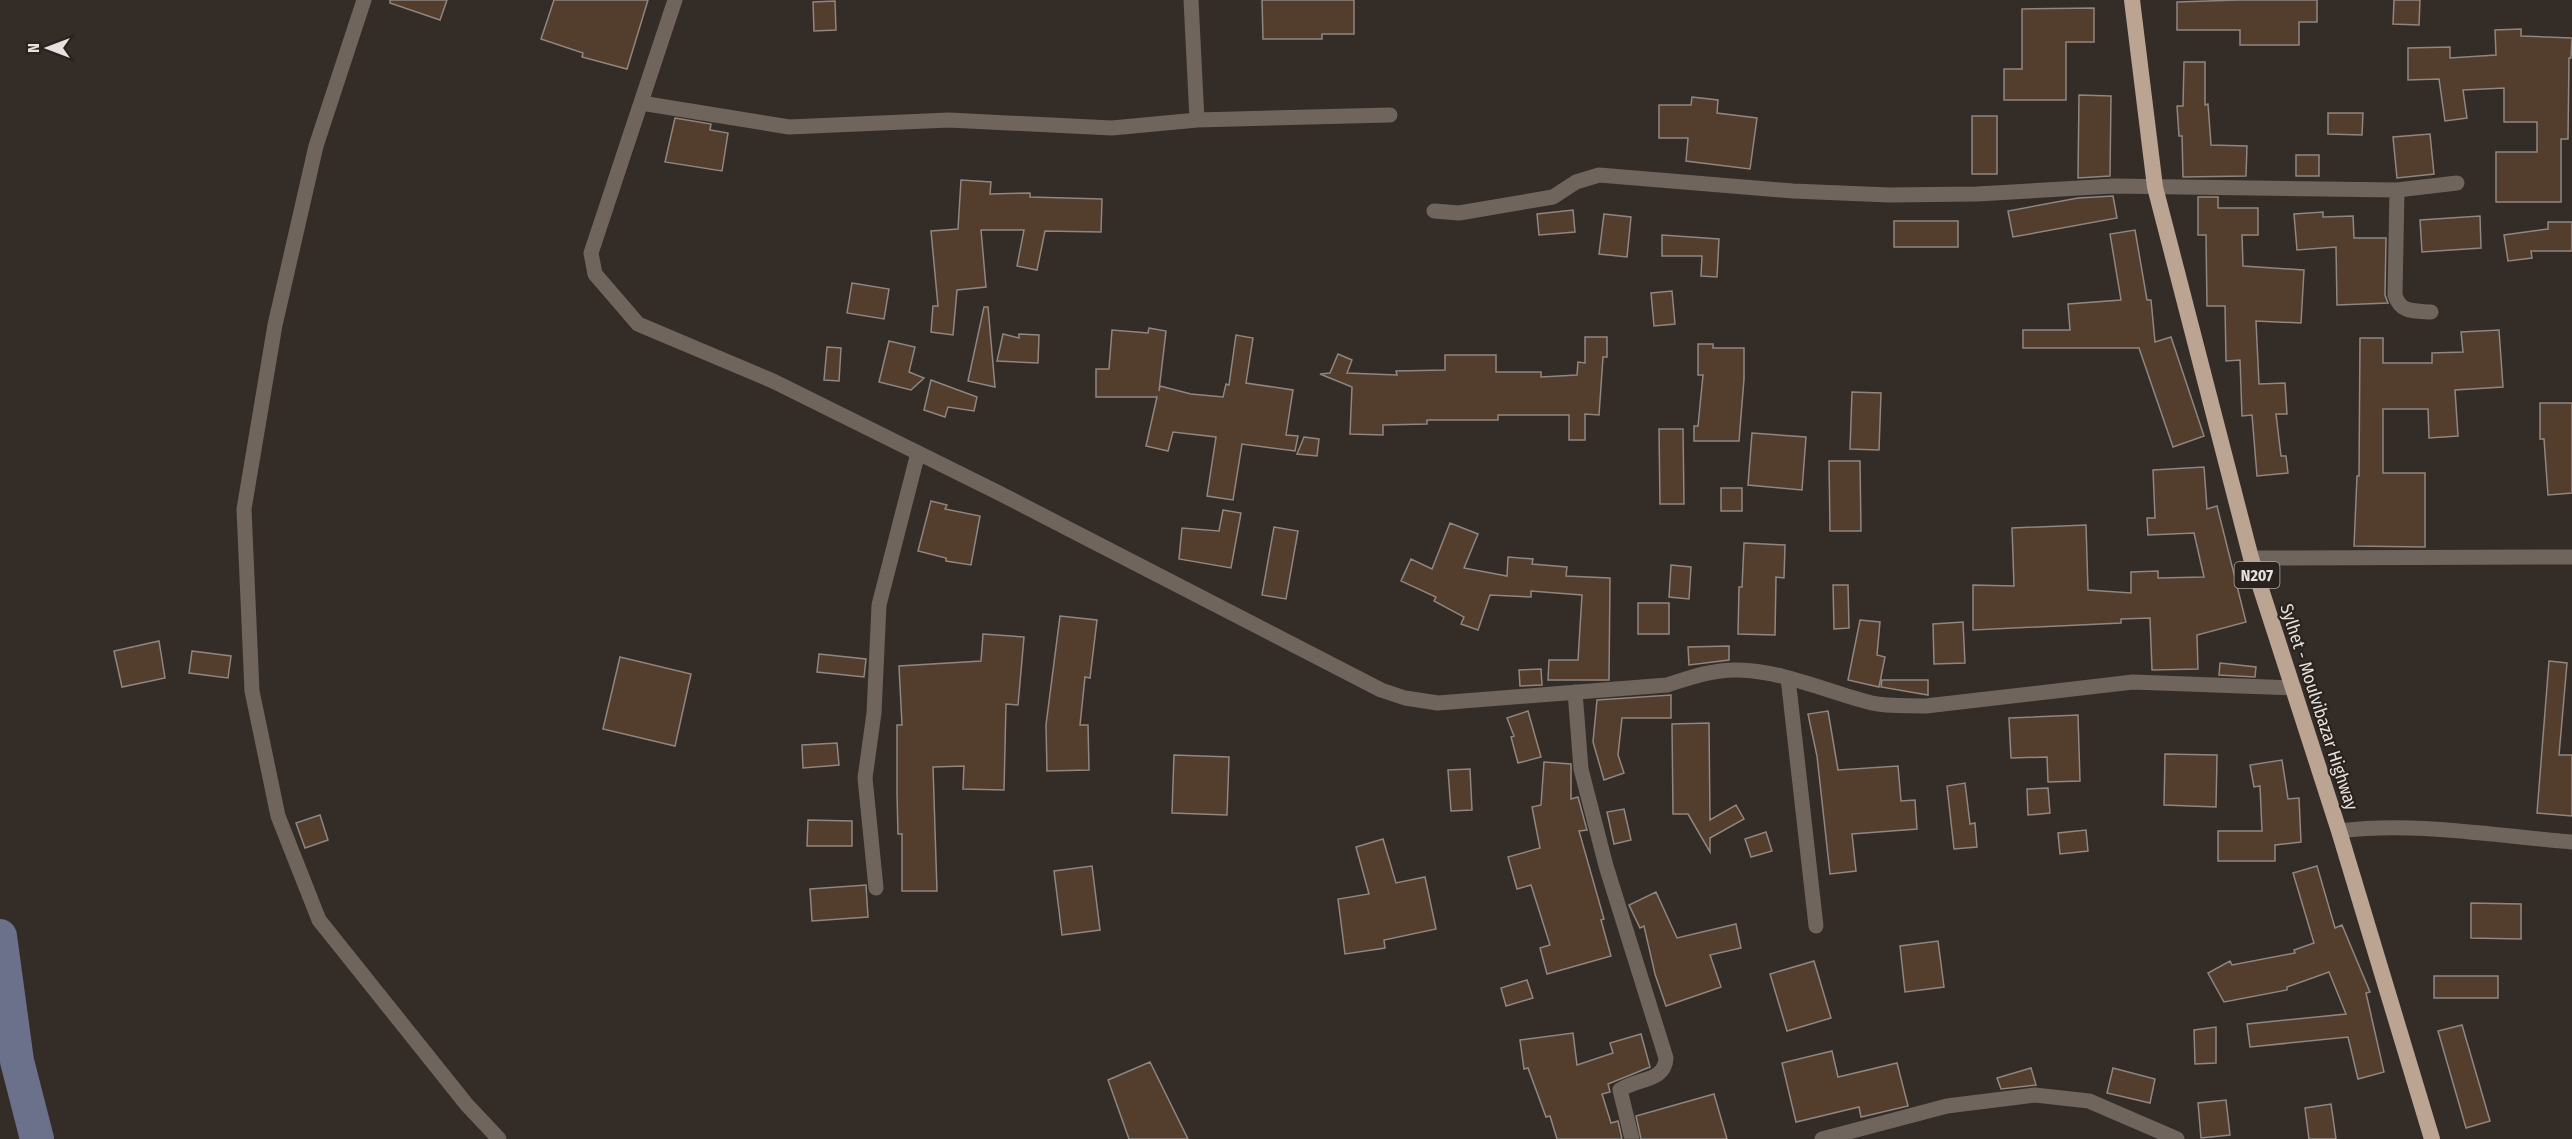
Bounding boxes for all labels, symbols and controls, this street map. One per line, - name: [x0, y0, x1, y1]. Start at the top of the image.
- north arrow: [18, 18, 78, 78]
- text: N: [24, 43, 43, 53]
- road number: N207: [2234, 562, 2280, 588]
- street label: Sylhet - Moulvibazar Highway: [2275, 601, 2363, 813]

